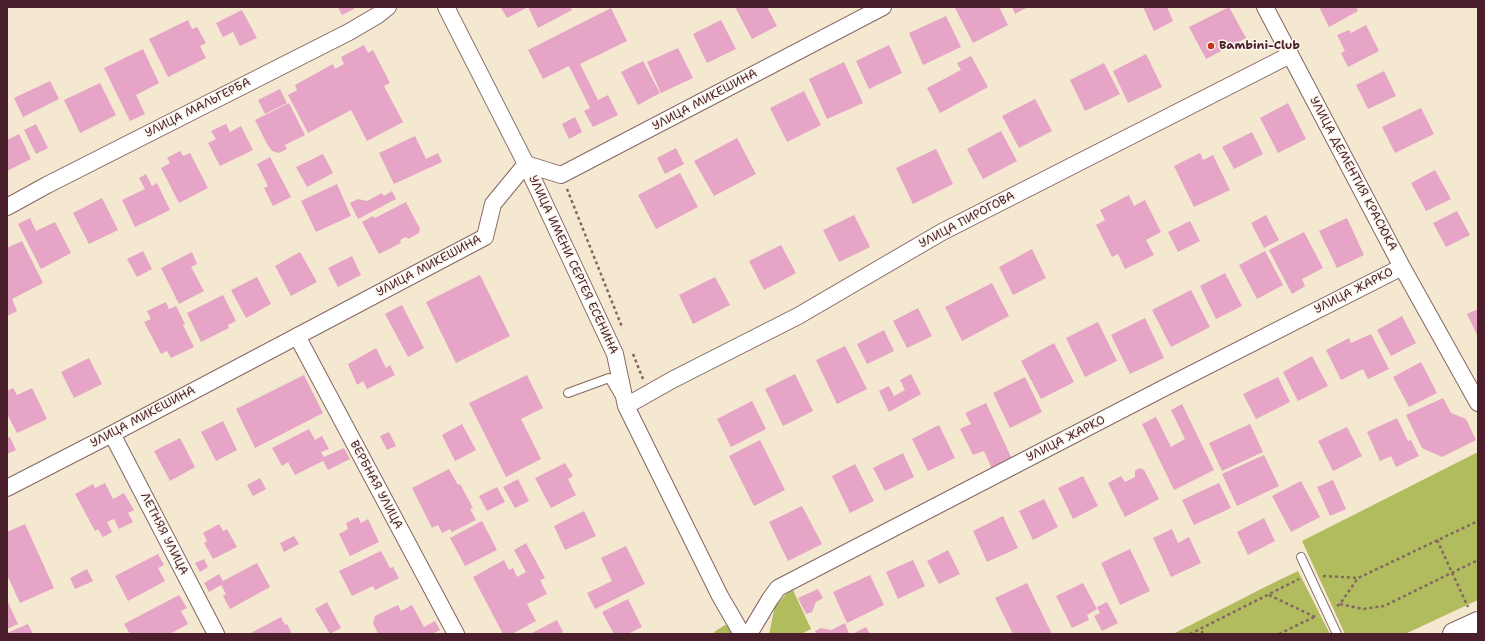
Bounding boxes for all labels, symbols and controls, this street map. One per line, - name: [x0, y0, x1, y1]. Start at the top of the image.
- place label: Bambini-Club: [1219, 39, 1300, 53]
- marker: Bambini-Club: [1206, 41, 1216, 51]
- street label: УЛИЦА МИКЕШИНА: [650, 66, 760, 134]
- street label: УЛИЦА МАЛЬГЕРБА: [143, 75, 253, 141]
- street label: УЛИЦА ДЕМЕНТИЯ КРАСЮКА: [1306, 94, 1400, 254]
- street label: УЛИЦА ИМЕНИ СЕРГЕЯ ЕСЕНИНА: [525, 173, 621, 357]
- street label: УЛИЦА ПИРОГОВА: [917, 189, 1017, 251]
- street label: УЛИЦА МИКЕШИНА: [374, 232, 484, 300]
- street label: УЛИЦА ЖАРКО: [1312, 265, 1396, 317]
- street label: УЛИЦА МИКЕШИНА: [88, 383, 198, 451]
- street label: УЛИЦА ЖАРКО: [1024, 413, 1108, 465]
- street label: ВЕРБНАЯ УЛИЦА: [347, 438, 405, 532]
- street label: ЛЕТНЯЯ УЛИЦА: [137, 490, 191, 578]

